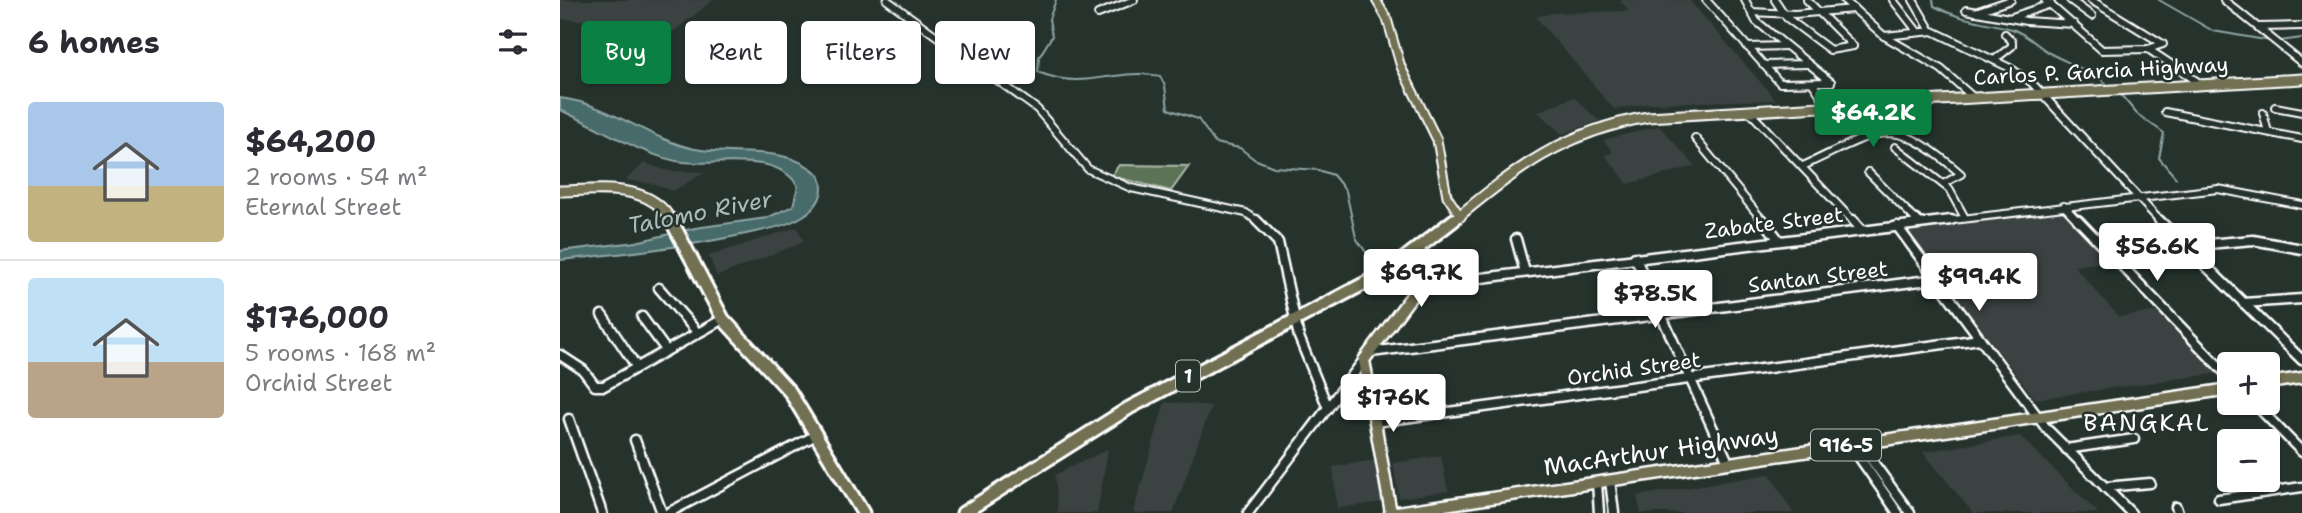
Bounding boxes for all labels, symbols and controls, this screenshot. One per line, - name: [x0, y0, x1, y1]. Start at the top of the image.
- chip: Buy: [581, 21, 671, 84]
- chip: Rent: [685, 21, 787, 84]
- chip: Filters: [801, 21, 921, 84]
- chip: New: [935, 21, 1035, 84]
- text: 6 homes: [28, 22, 160, 63]
- icon: filters: [494, 23, 532, 61]
- street label: Carlos P. Garcia Highway: [1973, 50, 2229, 92]
- pin: $64.2K: [1816, 90, 1930, 149]
- text: $64.2K: [1831, 97, 1915, 127]
- text: $64,200: [245, 121, 376, 162]
- icon: home: [84, 130, 168, 214]
- text: 2 rooms · 54 m²: [245, 162, 428, 192]
- water label: Talomo River: [625, 183, 776, 241]
- text: Eternal Street: [245, 192, 402, 222]
- street label: Zabate Street: [1703, 201, 1845, 245]
- pin: $56.6K: [2100, 224, 2214, 283]
- text: $56.6K: [2115, 231, 2199, 261]
- pin: $69.7K: [1364, 250, 1478, 309]
- pin: $99.4K: [1922, 254, 2036, 313]
- street label: Santan Street: [1747, 255, 1889, 299]
- text: $69.7K: [1380, 257, 1462, 287]
- text: $99.4K: [1937, 261, 2021, 291]
- pin: $78.5K: [1598, 270, 1712, 330]
- text: $78.5K: [1613, 278, 1697, 308]
- text: $176,000: [245, 297, 389, 338]
- icon: home: [84, 306, 168, 390]
- text: 5 rooms · 168 m²: [245, 338, 436, 368]
- street label: Orchid Street: [1565, 346, 1703, 392]
- map controls: [2217, 352, 2280, 492]
- button: +: [2217, 352, 2280, 415]
- road number: 1: [1176, 360, 1200, 392]
- text: Orchid Street: [245, 368, 393, 398]
- pin: $176K: [1344, 374, 1442, 434]
- text: $176K: [1357, 382, 1429, 412]
- district label: BANGKAL: [2083, 407, 2211, 439]
- street label: MacArthur Highway: [1542, 419, 1780, 483]
- button: −: [2217, 429, 2280, 492]
- road number: 916-5: [1811, 430, 1881, 460]

